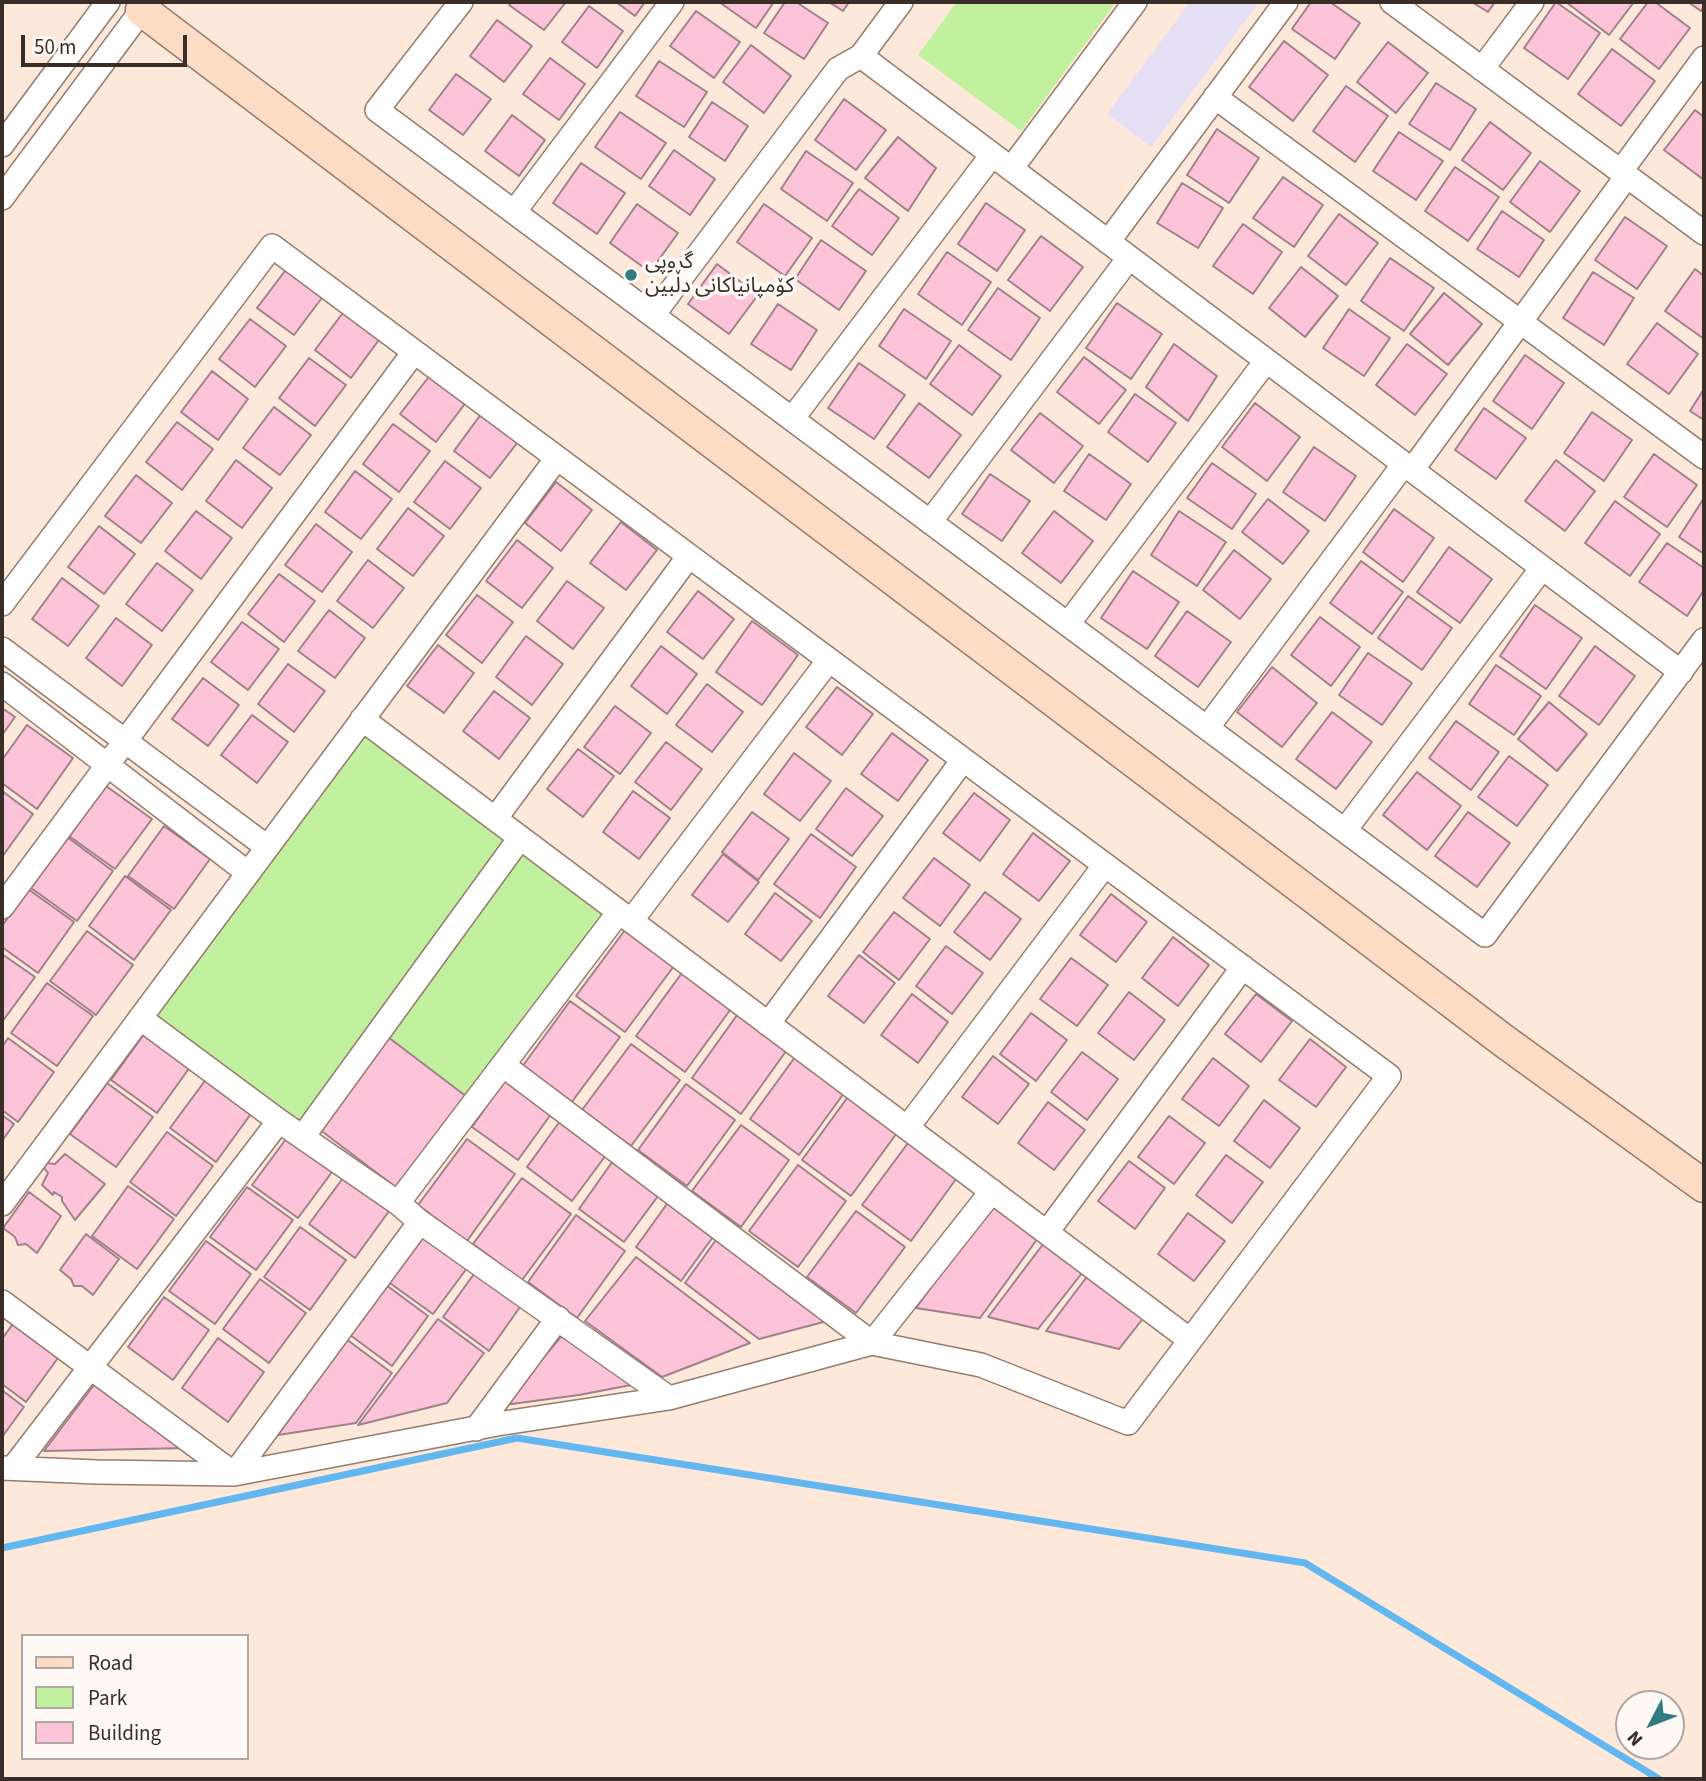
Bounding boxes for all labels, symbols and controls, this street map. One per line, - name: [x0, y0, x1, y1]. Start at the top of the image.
- scale bar: [24, 21, 191, 65]
- text: 50 m: [34, 32, 76, 62]
- place label: گروپی کۆمپانیاکانی دڵبین: [645, 250, 794, 300]
- marker: گروپی کۆمپانیاکانی دڵبین: [623, 267, 639, 283]
- legend: [21, 1634, 248, 1760]
- text: Road: [88, 1648, 133, 1678]
- text: Park: [88, 1683, 127, 1713]
- north arrow: [1615, 1690, 1685, 1760]
- text: Building: [88, 1718, 161, 1748]
- text: N: [1621, 1724, 1650, 1752]

